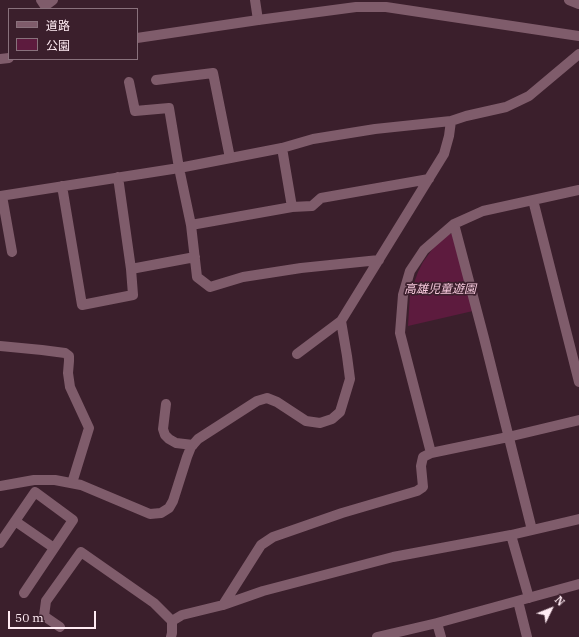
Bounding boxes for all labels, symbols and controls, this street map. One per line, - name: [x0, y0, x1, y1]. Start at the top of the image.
- legend: [8, 8, 138, 60]
- text: 道路: [46, 18, 70, 33]
- text: 公園: [46, 38, 70, 53]
- park label: 高雄児童遊園: [404, 283, 476, 297]
- north arrow: [531, 589, 571, 629]
- text: N: [552, 593, 568, 609]
- scale bar: [10, 603, 98, 629]
- text: 50 m: [15, 610, 44, 625]

